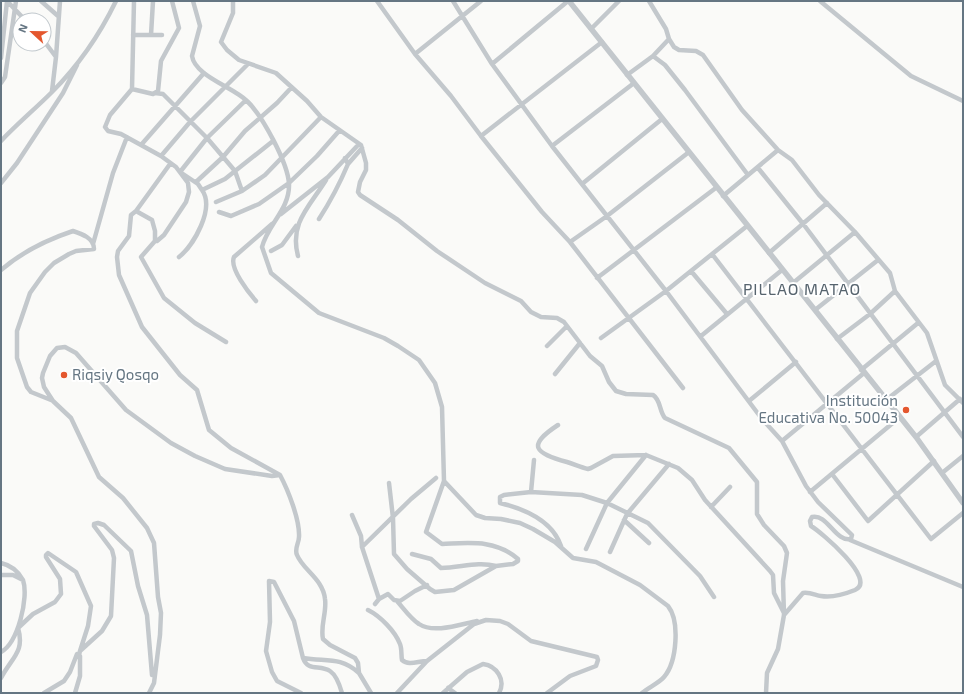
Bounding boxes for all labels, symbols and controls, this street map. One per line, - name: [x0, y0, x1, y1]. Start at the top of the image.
- north arrow: [12, 12, 52, 52]
- text: N: [15, 22, 30, 34]
- district label: PILLAO MATAO: [743, 279, 861, 298]
- place label: Riqsiy Qosqo: [72, 365, 159, 384]
- marker: Riqsiy Qosqo: [59, 370, 69, 380]
- place label: Institución Educativa No. 50043: [758, 391, 898, 426]
- marker: Institución Educativa No. 50043: [901, 405, 911, 415]

